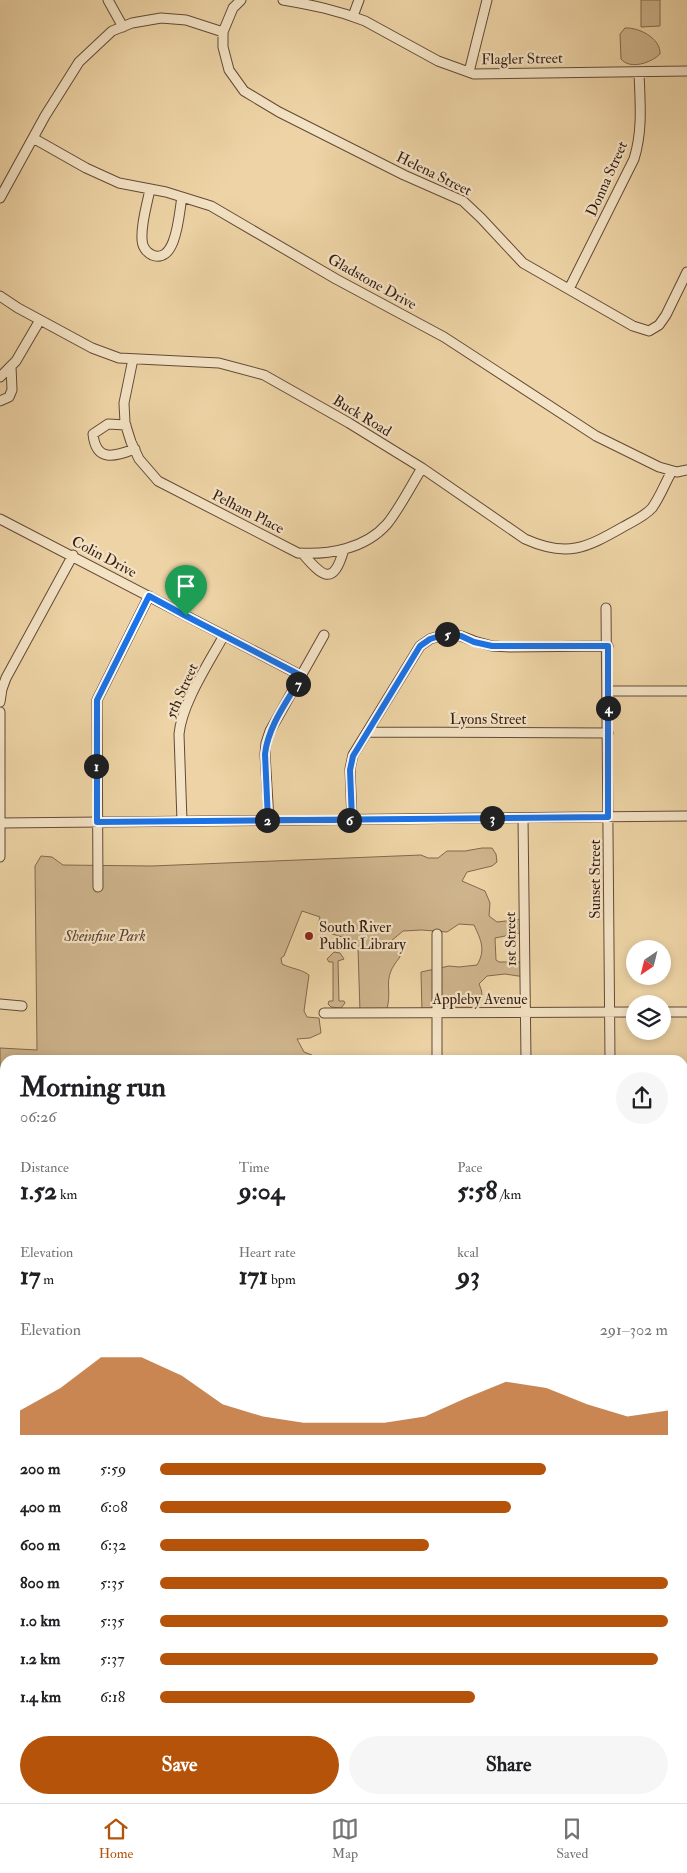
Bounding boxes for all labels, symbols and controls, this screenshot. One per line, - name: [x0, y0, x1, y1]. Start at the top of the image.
- street label: Flagler Street: [481, 49, 563, 69]
- street label: Donna Street: [582, 138, 632, 220]
- street label: Helena Street: [393, 148, 475, 200]
- street label: Gladstone Drive: [324, 250, 420, 314]
- street label: Buck Road: [329, 391, 395, 441]
- street label: Pelham Place: [209, 486, 287, 538]
- street label: Colin Drive: [68, 532, 140, 582]
- pin: [165, 565, 207, 616]
- icon: arrive: [172, 572, 200, 600]
- pin: 5: [434, 622, 460, 646]
- text: 5: [444, 626, 451, 643]
- street label: 5th Street: [161, 660, 203, 722]
- pin: 7: [286, 672, 310, 696]
- text: 7: [295, 676, 302, 693]
- pin: 4: [596, 696, 620, 720]
- text: 4: [605, 700, 612, 717]
- street label: Lyons Street: [450, 710, 526, 729]
- pin: 1: [84, 754, 108, 778]
- text: 1: [94, 758, 99, 775]
- pin: 3: [480, 806, 504, 830]
- pin: 2: [254, 808, 280, 832]
- pin: 6: [336, 808, 362, 832]
- text: 3: [490, 810, 495, 827]
- text: 2: [264, 812, 271, 829]
- text: 6: [346, 812, 353, 829]
- street label: Sunset Street: [586, 839, 605, 919]
- street label: 1st Street: [501, 911, 521, 966]
- place label: South River Public Library: [319, 918, 406, 954]
- park label: Sheinfine Park: [63, 927, 146, 946]
- marker: South River Public Library: [303, 930, 315, 942]
- north arrow: [626, 940, 671, 985]
- map controls: [626, 940, 671, 1040]
- street label: Appleby Avenue: [431, 990, 528, 1010]
- button: layers: [626, 995, 671, 1040]
- text: Morning run: [20, 1070, 166, 1105]
- button: share: [616, 1072, 668, 1124]
- text: 06:26: [20, 1107, 56, 1127]
- text: Distance: [20, 1159, 69, 1176]
- text: Time: [239, 1159, 269, 1176]
- text: Pace: [457, 1159, 482, 1176]
- text: 1.52: [20, 1176, 57, 1207]
- text: 9:04: [239, 1176, 284, 1207]
- text: 5:58: [457, 1176, 497, 1207]
- text: km: [57, 1186, 77, 1203]
- text: /km: [497, 1186, 521, 1203]
- text: Elevation: [20, 1244, 73, 1261]
- text: Heart rate: [239, 1244, 296, 1261]
- text: kcal: [457, 1244, 479, 1261]
- text: 17: [20, 1261, 40, 1292]
- text: 171: [239, 1261, 268, 1292]
- text: 93: [457, 1261, 480, 1292]
- text: m: [40, 1271, 54, 1288]
- text: bpm: [268, 1271, 296, 1288]
- text: Elevation: [20, 1320, 81, 1340]
- text: 291–302 m: [600, 1320, 668, 1340]
- text: 200 m: [20, 1459, 60, 1479]
- text: 5:59: [100, 1459, 126, 1479]
- text: 400 m: [20, 1497, 61, 1517]
- text: 6:08: [100, 1497, 128, 1517]
- text: 600 m: [20, 1535, 60, 1555]
- text: 6:32: [100, 1535, 126, 1555]
- text: 800 m: [20, 1573, 60, 1593]
- text: 5:35: [100, 1573, 124, 1593]
- text: 1.0 km: [20, 1611, 60, 1631]
- text: 5:35: [100, 1611, 124, 1631]
- text: 1.2 km: [20, 1649, 60, 1669]
- text: 5:37: [100, 1649, 124, 1669]
- text: 1.4 km: [20, 1687, 61, 1707]
- text: 6:18: [100, 1687, 125, 1707]
- button: Save: [20, 1736, 339, 1794]
- button: Share: [349, 1736, 668, 1794]
- tab: Home: [99, 1815, 133, 1862]
- tab: Map: [331, 1815, 359, 1862]
- tab: Saved: [556, 1815, 588, 1862]

